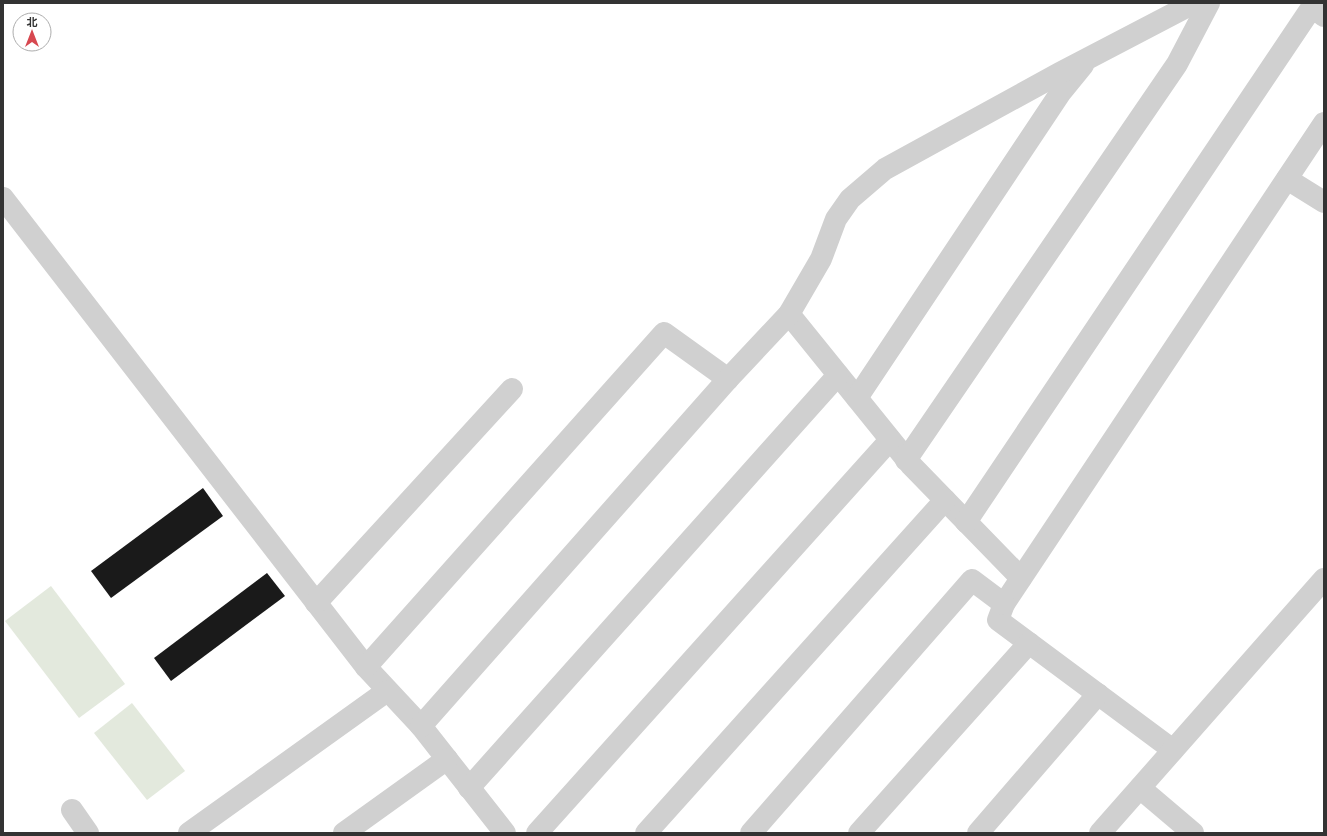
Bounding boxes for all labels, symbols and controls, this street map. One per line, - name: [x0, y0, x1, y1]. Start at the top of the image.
- north arrow: [12, 12, 52, 52]
- text: 北: [27, 16, 38, 29]

